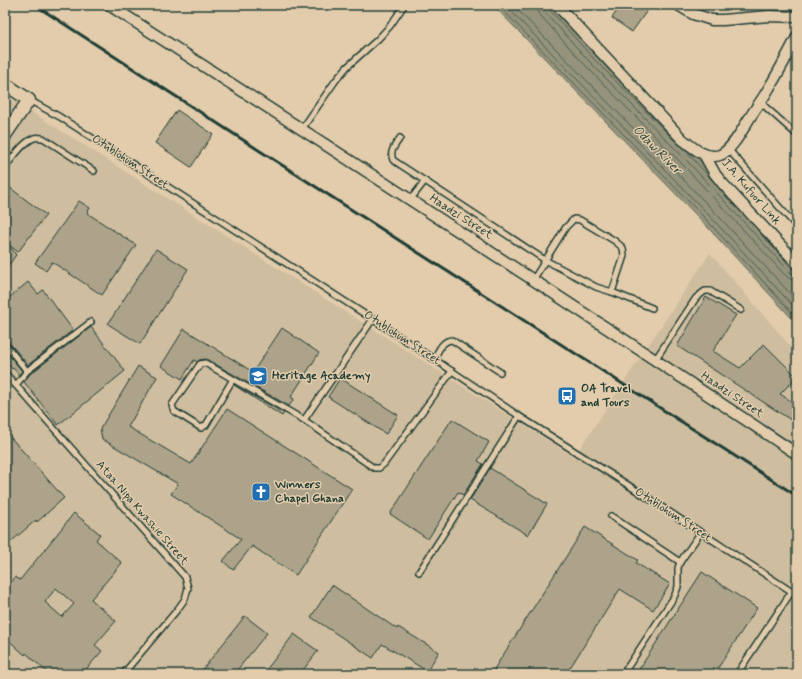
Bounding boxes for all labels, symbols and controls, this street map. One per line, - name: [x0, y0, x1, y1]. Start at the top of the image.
- water label: Odaw River: [629, 122, 686, 179]
- street label: Otublohum Street: [89, 131, 172, 193]
- street label: J.A. Kufuor Link: [718, 156, 784, 228]
- street label: Haadzi Street: [426, 191, 496, 243]
- street label: Otublohum Street: [361, 307, 444, 369]
- school or university icon: Heritage Academy: [247, 365, 269, 387]
- place label: Heritage Academy: [272, 368, 371, 384]
- street label: Haadzi Street: [698, 368, 766, 422]
- place label: OA Travel and Tours: [581, 381, 631, 411]
- bus stop icon: OA Travel and Tours: [556, 385, 578, 407]
- street label: Ataa Nipa Kwashie Street: [92, 457, 192, 569]
- place label: Winners Chapel Ghana: [274, 477, 344, 507]
- church icon: Winners Chapel Ghana: [250, 481, 272, 503]
- street label: Otublohum Street: [632, 484, 715, 546]

